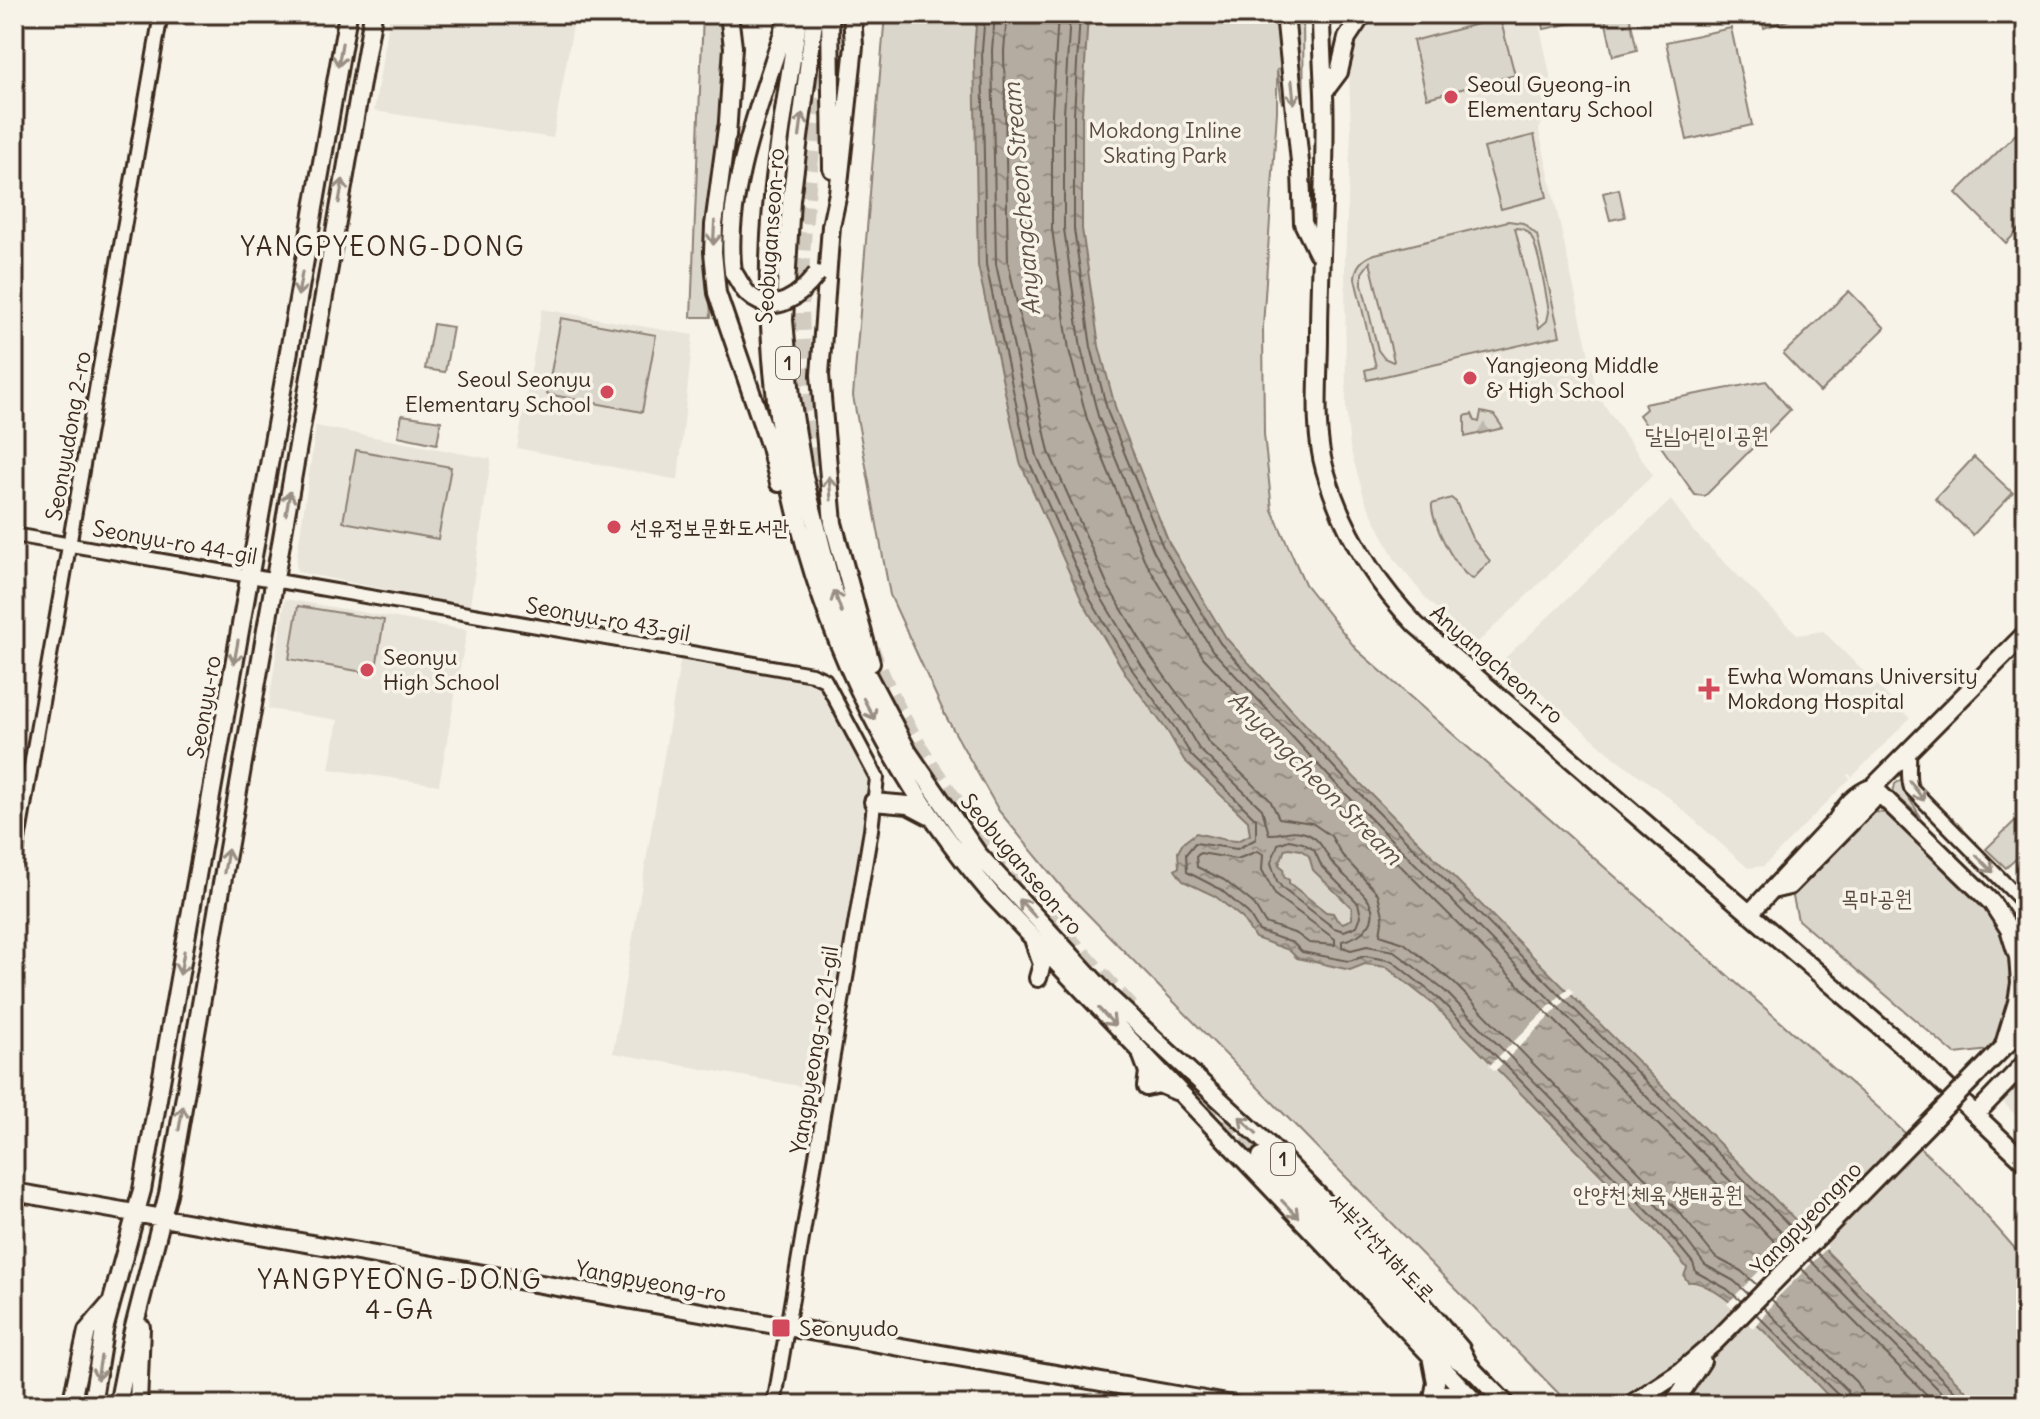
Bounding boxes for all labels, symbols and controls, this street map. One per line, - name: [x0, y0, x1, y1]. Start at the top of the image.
- one-way arrow: [332, 42, 347, 68]
- place label: Seoul Gyeong-in Elementary School: [1467, 70, 1653, 123]
- one-way arrow: [1286, 78, 1301, 105]
- water label: Anyangcheon Stream: [996, 80, 1046, 317]
- marker: Seoul Gyeong-in Elementary School: [1442, 88, 1460, 106]
- one-way arrow: [793, 112, 808, 139]
- park label: Mokdong Inline Skating Park: [1088, 116, 1242, 169]
- street label: Seobuganseon-ro: [750, 147, 790, 325]
- one-way arrow: [335, 179, 350, 204]
- one-way arrow: [706, 219, 721, 246]
- district label: YANGPYEONG-DONG: [240, 230, 526, 263]
- one-way arrow: [292, 271, 307, 296]
- road number: 1: [776, 347, 800, 379]
- street label: Seonyudong 2-ro: [39, 349, 97, 523]
- place label: Yangjeong Middle & High School: [1486, 351, 1659, 404]
- place label: Seoul Seonyu Elementary School: [405, 365, 591, 418]
- marker: Yangjeong Middle & High School: [1461, 369, 1479, 387]
- marker: Seoul Seonyu Elementary School: [598, 383, 616, 401]
- park label: 달님어린이공원: [1645, 421, 1769, 449]
- one-way arrow: [822, 475, 837, 502]
- one-way arrow: [281, 490, 296, 516]
- place label: 선유정보문화도서관: [630, 513, 789, 541]
- street label: Seonyu-ro 44-gil: [90, 514, 260, 570]
- marker: 선유정보문화도서관: [605, 518, 623, 536]
- one-way arrow: [830, 590, 845, 615]
- street label: Seonyu-ro 43-gil: [524, 591, 692, 647]
- street label: Anyangcheon-ro: [1424, 598, 1570, 730]
- one-way arrow: [227, 639, 242, 664]
- place label: Seonyu High School: [383, 643, 500, 696]
- street label: Seonyu-ro: [181, 653, 227, 761]
- marker: Seonyu High School: [358, 661, 376, 679]
- place label: Ewha Womans University Mokdong Hospital: [1727, 662, 1978, 715]
- marker: Ewha Womans University Mokdong Hospital: [1698, 678, 1720, 700]
- water label: Anyangcheon Stream: [1222, 684, 1410, 871]
- one-way arrow: [861, 697, 877, 720]
- one-way arrow: [1908, 779, 1925, 802]
- street label: Seobuganseon-ro: [955, 788, 1089, 940]
- one-way arrow: [219, 849, 234, 875]
- one-way arrow: [1975, 854, 1994, 873]
- park label: 목마공원: [1842, 884, 1912, 912]
- one-way arrow: [1019, 899, 1037, 919]
- street label: Yangpyeong-ro 21-gil: [784, 944, 844, 1156]
- one-way arrow: [173, 950, 188, 976]
- one-way arrow: [1097, 1006, 1116, 1026]
- one-way arrow: [175, 1105, 190, 1131]
- one-way arrow: [1238, 1115, 1258, 1134]
- road number: 1: [1271, 1143, 1295, 1175]
- street label: Yangpyeongno: [1745, 1155, 1867, 1281]
- park label: 안양천 체육 생태공원: [1573, 1180, 1743, 1208]
- street label: 서부간선지하도로: [1323, 1186, 1441, 1308]
- one-way arrow: [1280, 1199, 1299, 1218]
- street label: Yangpyeong-ro: [573, 1254, 729, 1308]
- district label: YANGPYEONG-DONG 4-GA: [257, 1263, 543, 1326]
- place label: Seonyudo: [799, 1314, 899, 1342]
- marker: Seonyudo: [770, 1317, 792, 1339]
- one-way arrow: [90, 1355, 105, 1380]

